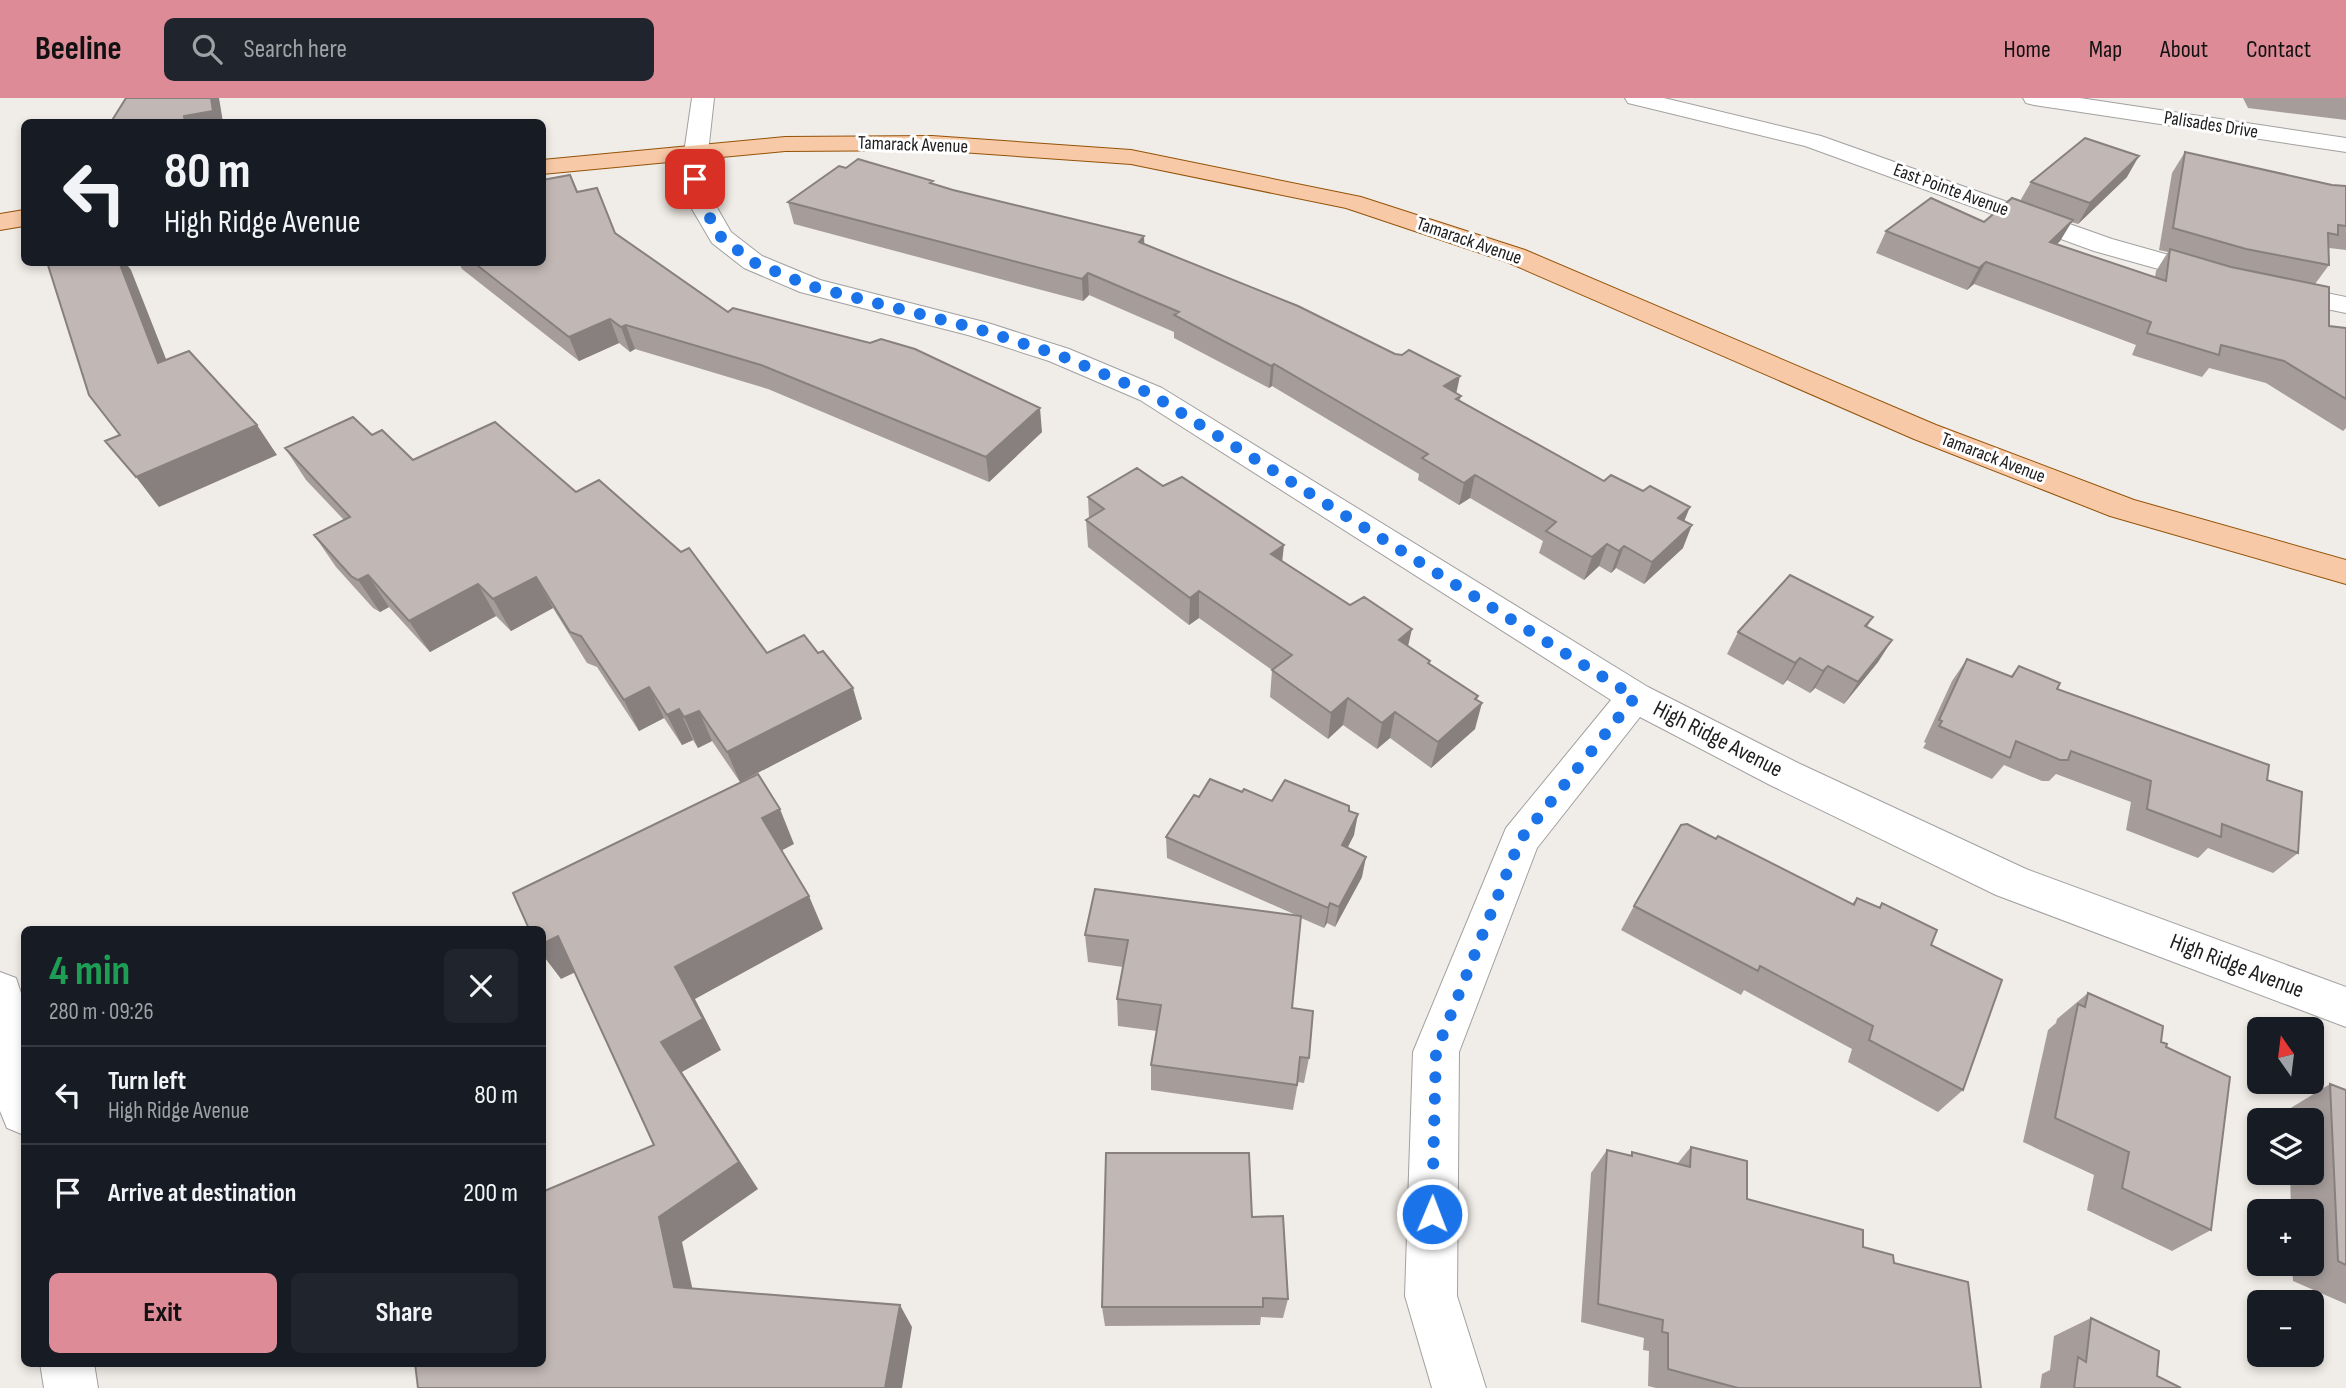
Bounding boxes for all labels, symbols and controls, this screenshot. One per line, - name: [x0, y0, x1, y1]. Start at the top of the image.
- search box: [164, 18, 654, 81]
- text: Beeline: [35, 29, 122, 69]
- icon: search: [188, 30, 226, 68]
- text: Search here: [244, 34, 347, 65]
- text: Home: [2003, 35, 2051, 64]
- text: Map: [2089, 35, 2122, 64]
- text: About: [2160, 35, 2208, 64]
- text: Contact: [2246, 35, 2311, 64]
- street label: Palisades Drive: [2162, 106, 2260, 144]
- street label: Tamarack Avenue: [858, 132, 968, 158]
- text: 80 m: [164, 143, 251, 202]
- icon: left: [49, 147, 140, 238]
- pin: [665, 149, 725, 209]
- street label: East Pointe Avenue: [1890, 159, 2012, 221]
- icon: arrive: [676, 160, 714, 198]
- text: High Ridge Avenue: [164, 203, 361, 242]
- street label: Tamarack Avenue: [1413, 212, 1525, 270]
- street label: Tamarack Avenue: [1937, 428, 2049, 488]
- street label: High Ridge Avenue: [1649, 694, 1787, 784]
- street label: High Ridge Avenue: [2166, 928, 2308, 1004]
- text: 4 min: [49, 946, 130, 997]
- button: close: [444, 949, 518, 1023]
- text: 280 m · 09:26: [49, 998, 153, 1026]
- north arrow: [2247, 1017, 2324, 1094]
- map controls: [2247, 1017, 2324, 1367]
- text: Turn left: [108, 1066, 186, 1097]
- icon: left: [49, 1076, 87, 1114]
- text: 80 m: [474, 1080, 518, 1111]
- text: High Ridge Avenue: [108, 1097, 249, 1125]
- button: layers: [2247, 1108, 2324, 1185]
- icon: arrive: [49, 1174, 87, 1212]
- position arrow: [1395, 1177, 1469, 1251]
- text: Arrive at destination: [108, 1178, 296, 1209]
- text: 200 m: [463, 1178, 518, 1209]
- button: +: [2247, 1199, 2324, 1276]
- button: Exit: [49, 1273, 277, 1353]
- button: Share: [291, 1273, 518, 1353]
- button: −: [2247, 1290, 2324, 1367]

